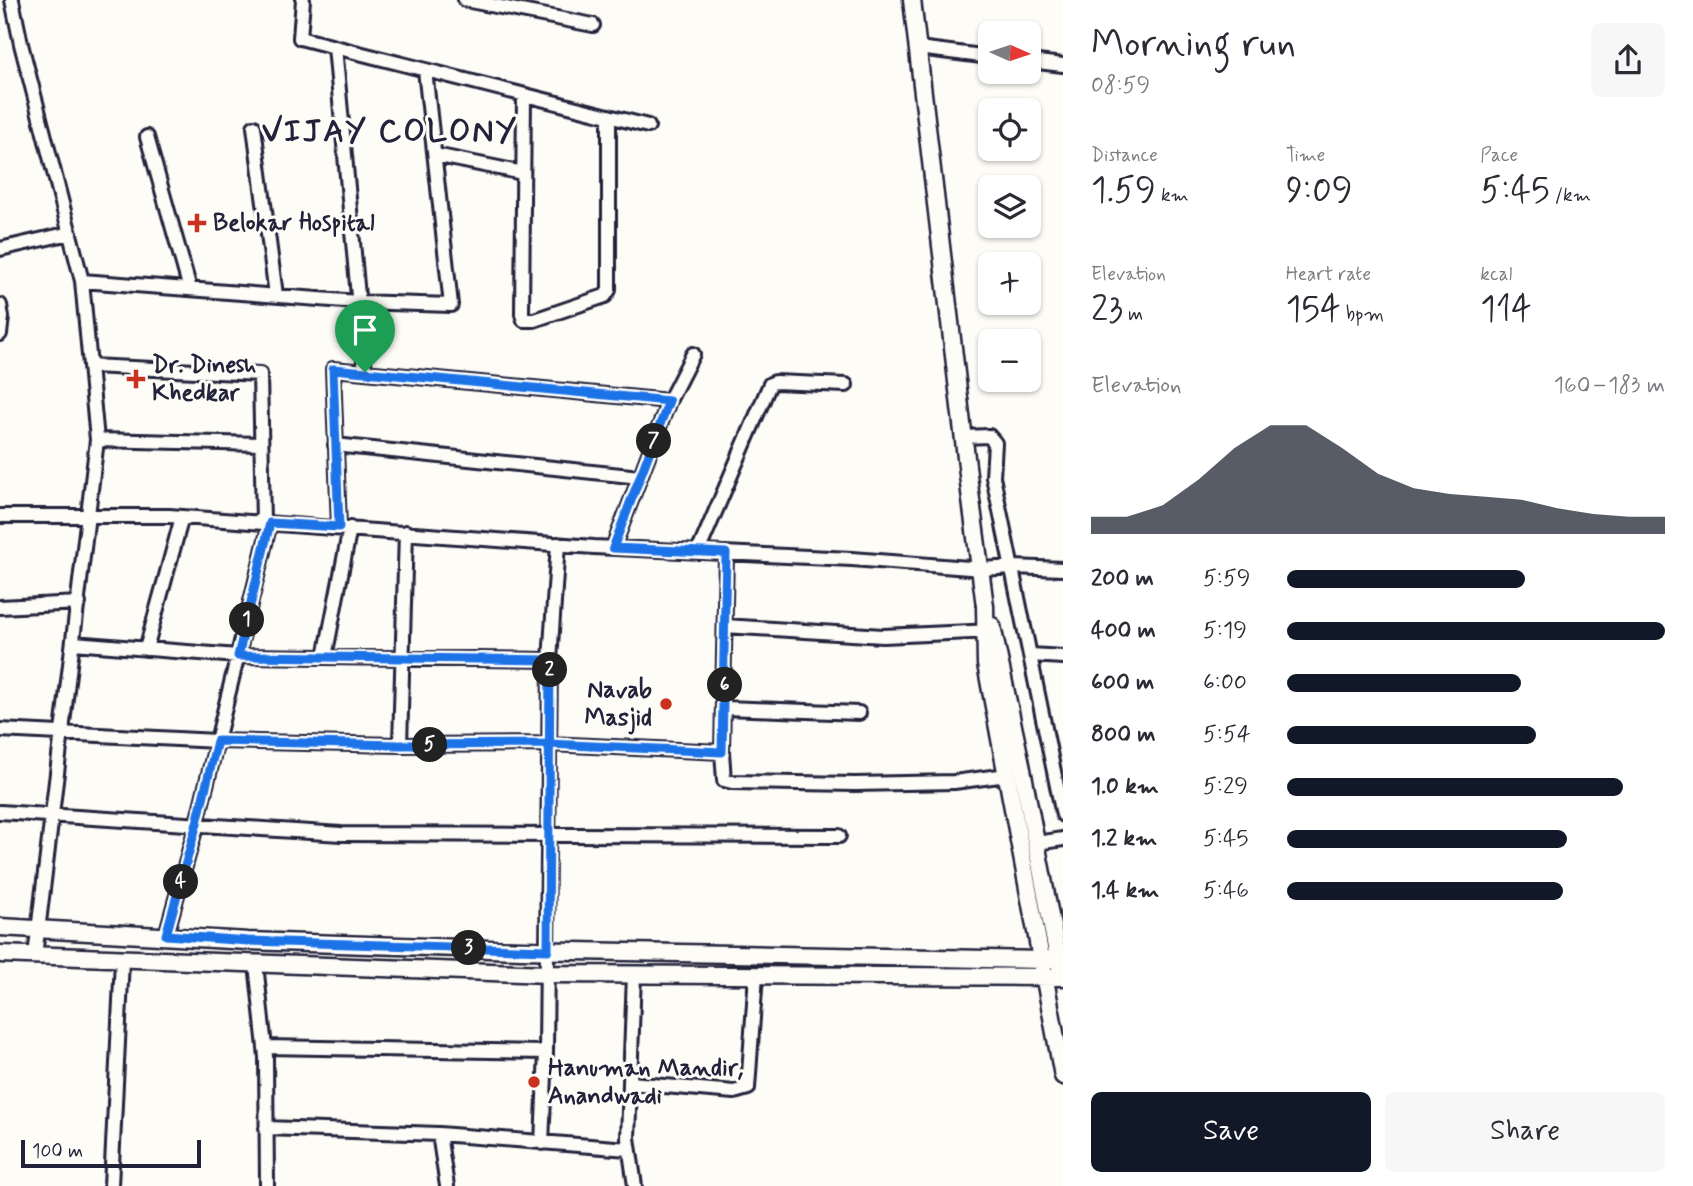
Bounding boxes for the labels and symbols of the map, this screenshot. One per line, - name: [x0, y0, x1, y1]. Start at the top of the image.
- north arrow: [978, 21, 1041, 84]
- district label: VIJAY COLONY: [262, 111, 518, 153]
- place label: Belokar Hospital: [213, 208, 375, 239]
- marker: Belokar Hospital: [187, 213, 207, 233]
- pin: [335, 300, 395, 372]
- place label: Dr. Dinesh Khedkar: [152, 350, 256, 409]
- marker: Dr. Dinesh Khedkar: [126, 369, 146, 389]
- pin: 7: [636, 424, 672, 458]
- pin: 1: [230, 602, 264, 638]
- pin: 2: [532, 652, 568, 688]
- pin: 6: [708, 668, 742, 702]
- place label: Navab Masjid: [585, 675, 652, 735]
- marker: Navab Masjid: [658, 696, 674, 712]
- pin: 5: [412, 728, 448, 762]
- pin: 4: [164, 864, 198, 900]
- pin: 3: [452, 930, 486, 965]
- place label: Hanuman Mandir, Anandwadi: [548, 1053, 744, 1112]
- marker: Hanuman Mandir, Anandwadi: [526, 1074, 542, 1090]
- scale bar: [21, 1137, 201, 1169]

